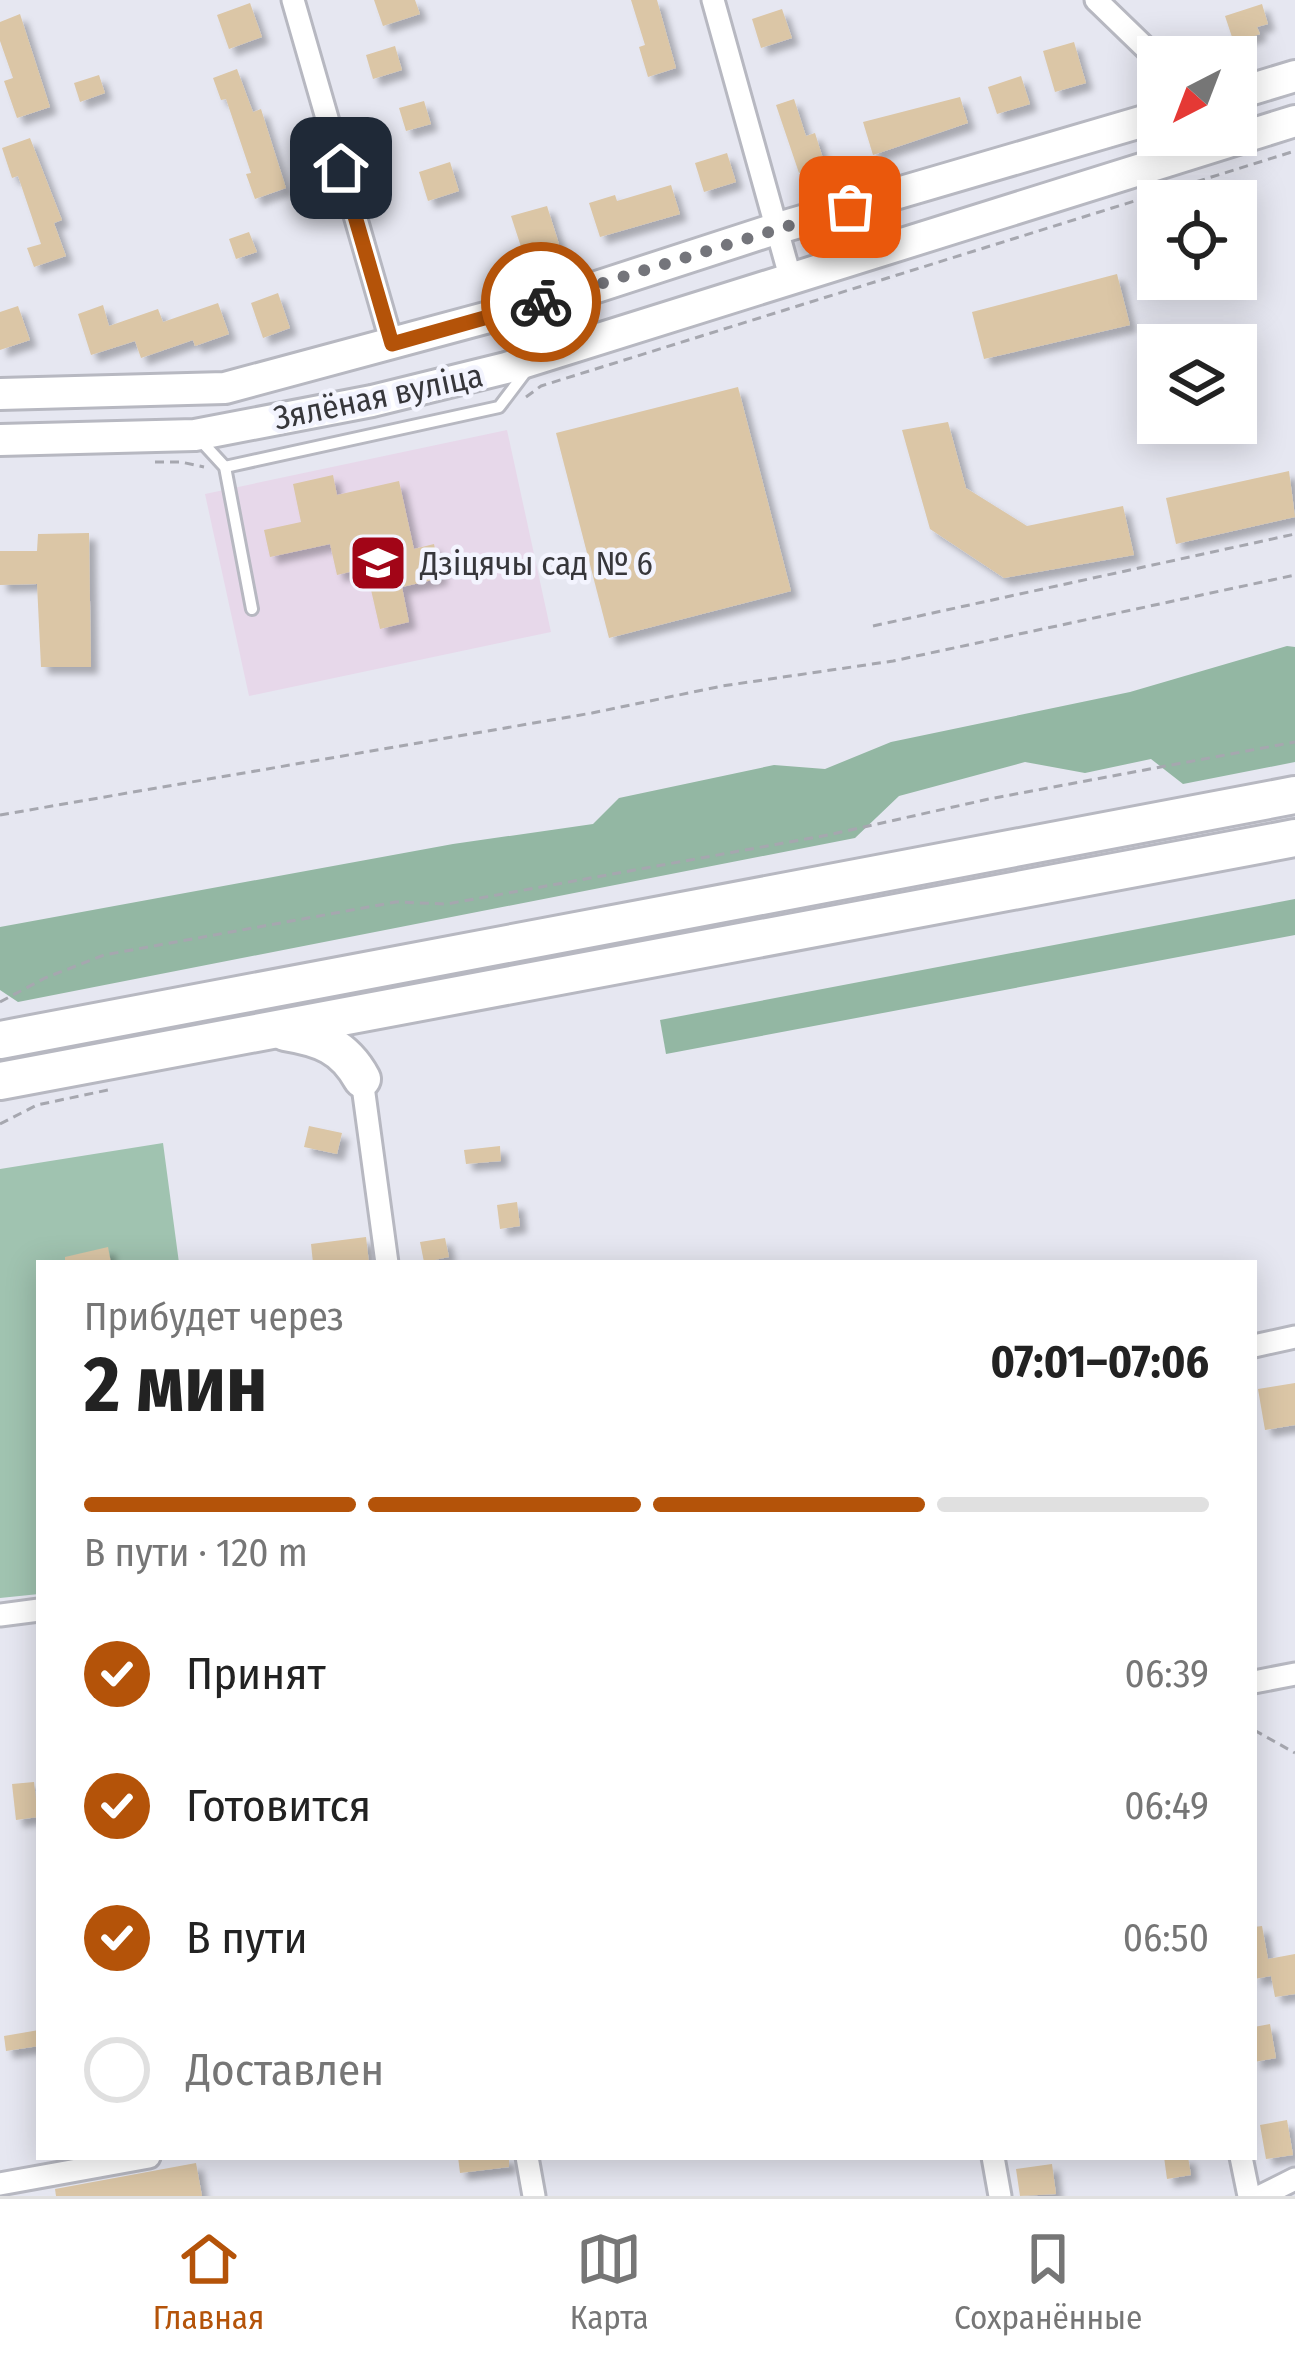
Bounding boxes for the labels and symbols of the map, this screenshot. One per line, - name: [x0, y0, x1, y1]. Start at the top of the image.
- north arrow: [1137, 36, 1257, 156]
- pin: [290, 117, 392, 219]
- pin: [799, 156, 901, 258]
- courier: [481, 242, 601, 362]
- street label: Зялёная вуліца: [270, 355, 486, 439]
- school or university icon: Дзіцячы сад № 6: [347, 532, 409, 594]
- place label: Дзіцячы сад № 6: [419, 544, 653, 584]

